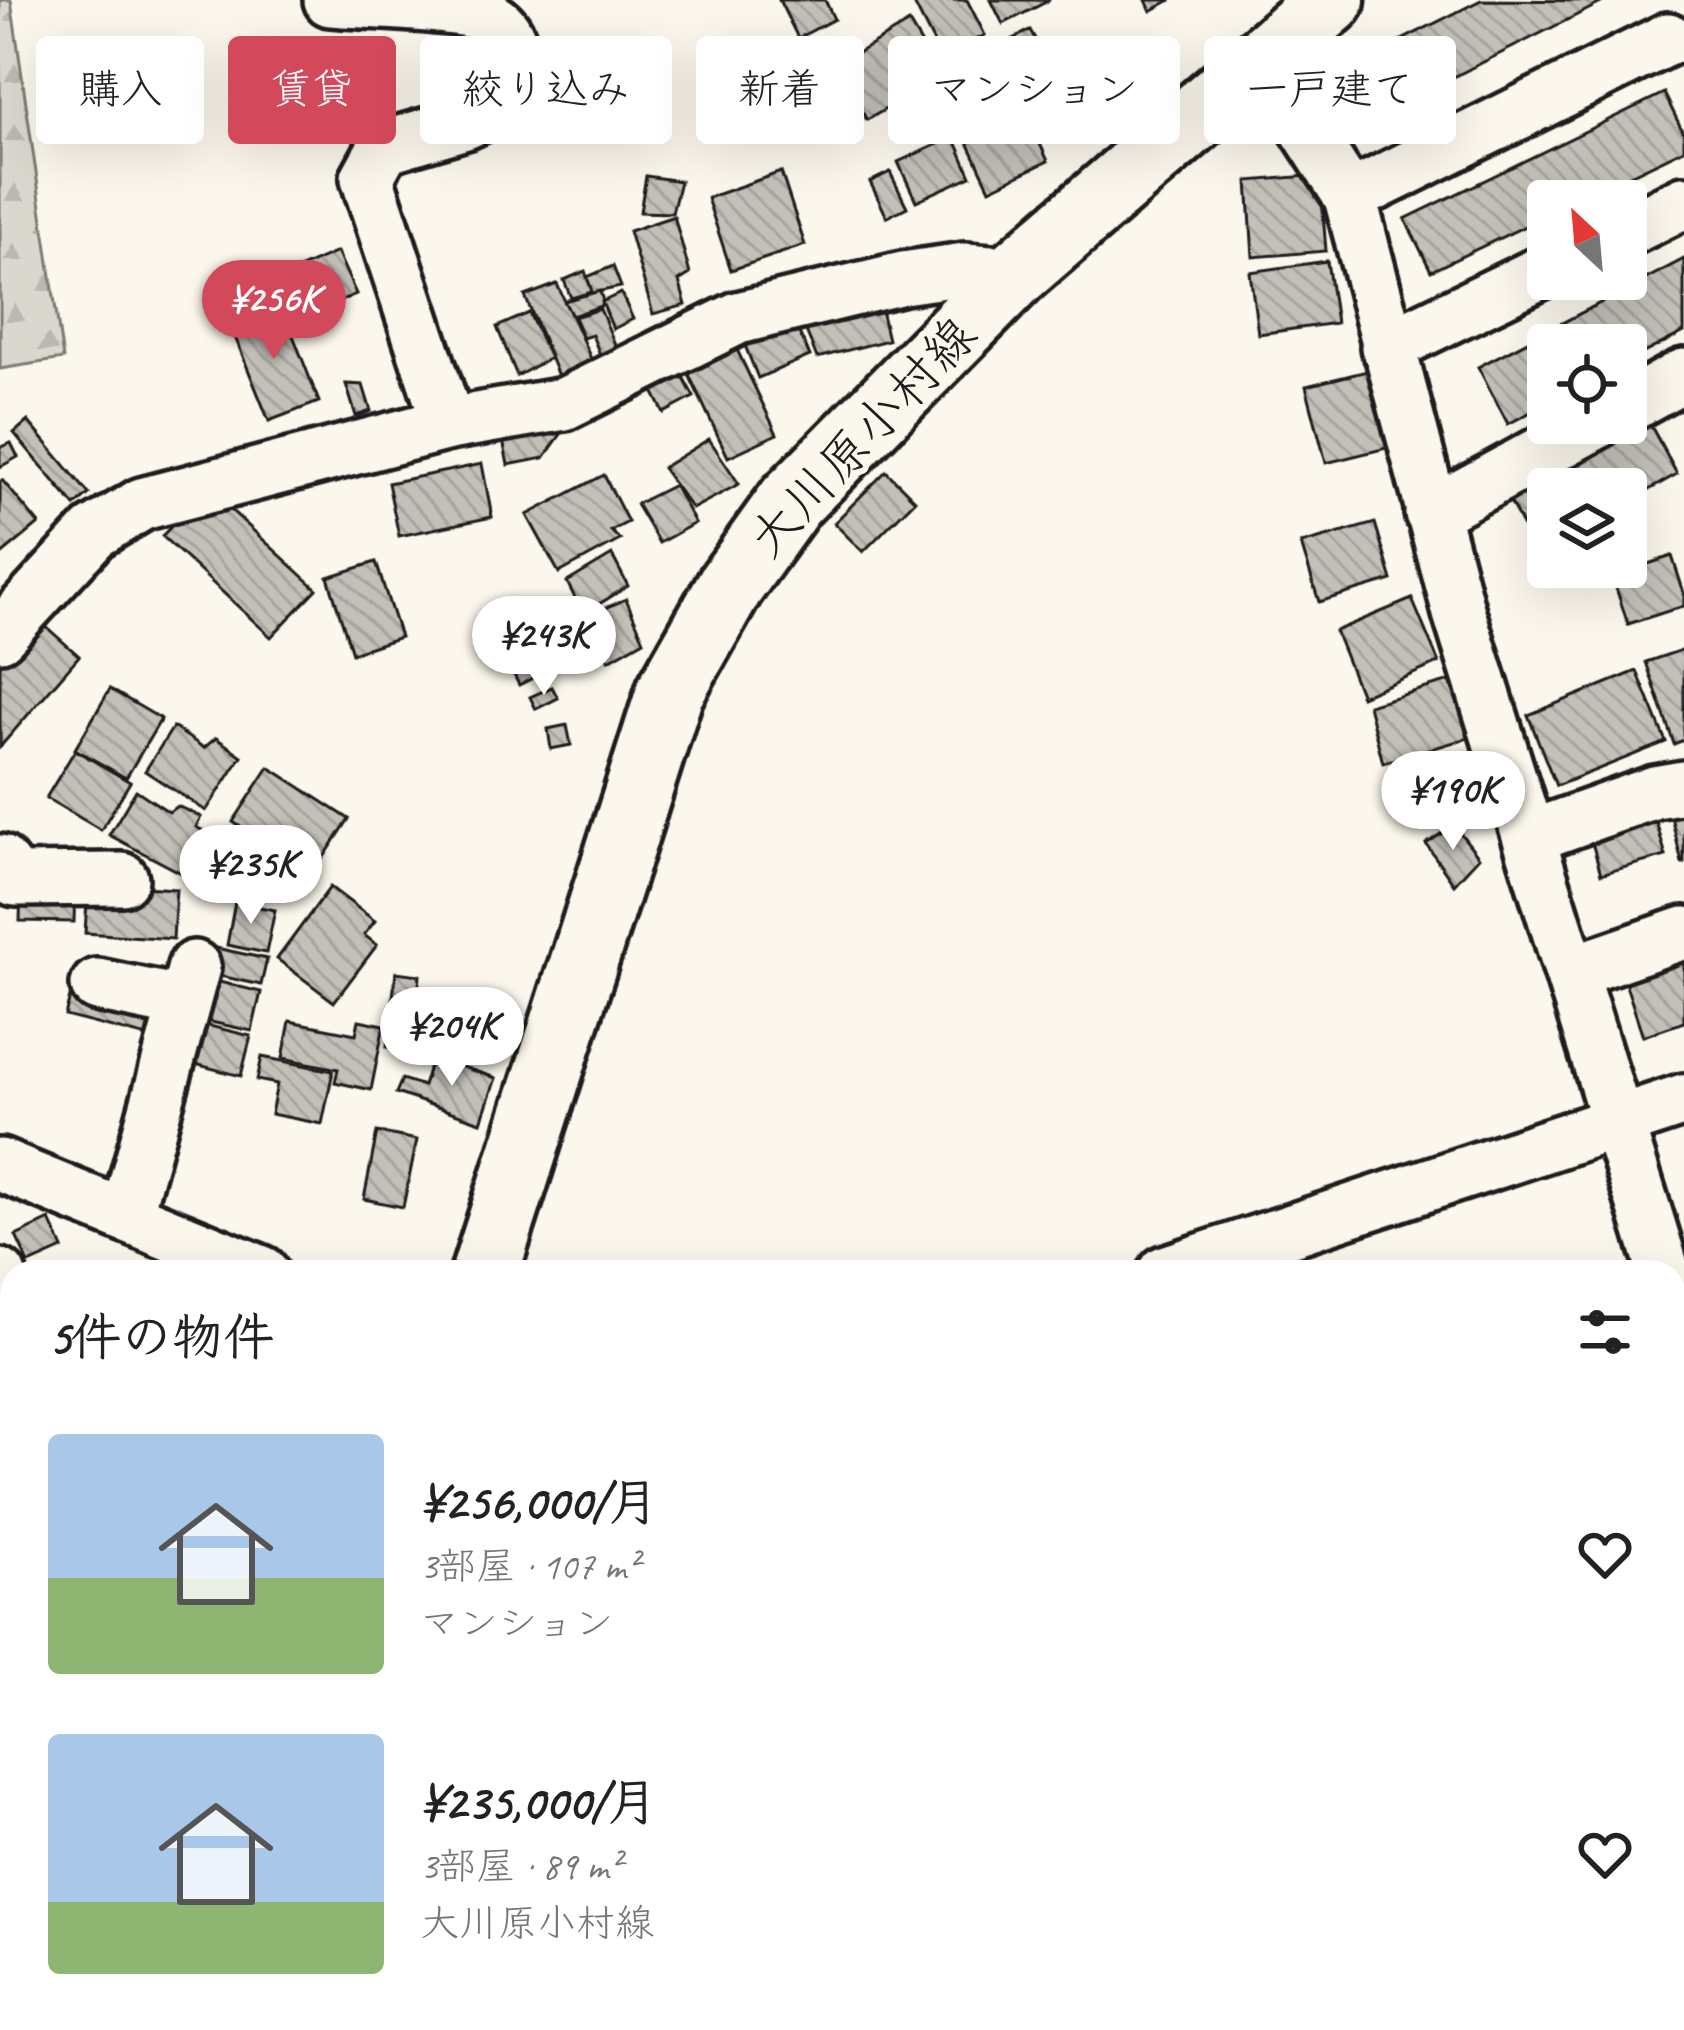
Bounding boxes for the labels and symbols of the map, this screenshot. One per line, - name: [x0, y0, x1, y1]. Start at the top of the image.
- north arrow: [1527, 180, 1647, 300]
- pin: ¥256K: [190, 260, 358, 362]
- street label: 大川原小村線: [734, 303, 990, 571]
- pin: ¥243K: [460, 596, 628, 698]
- pin: ¥190K: [1369, 751, 1537, 853]
- pin: ¥235K: [167, 825, 335, 927]
- pin: ¥204K: [368, 987, 536, 1089]

